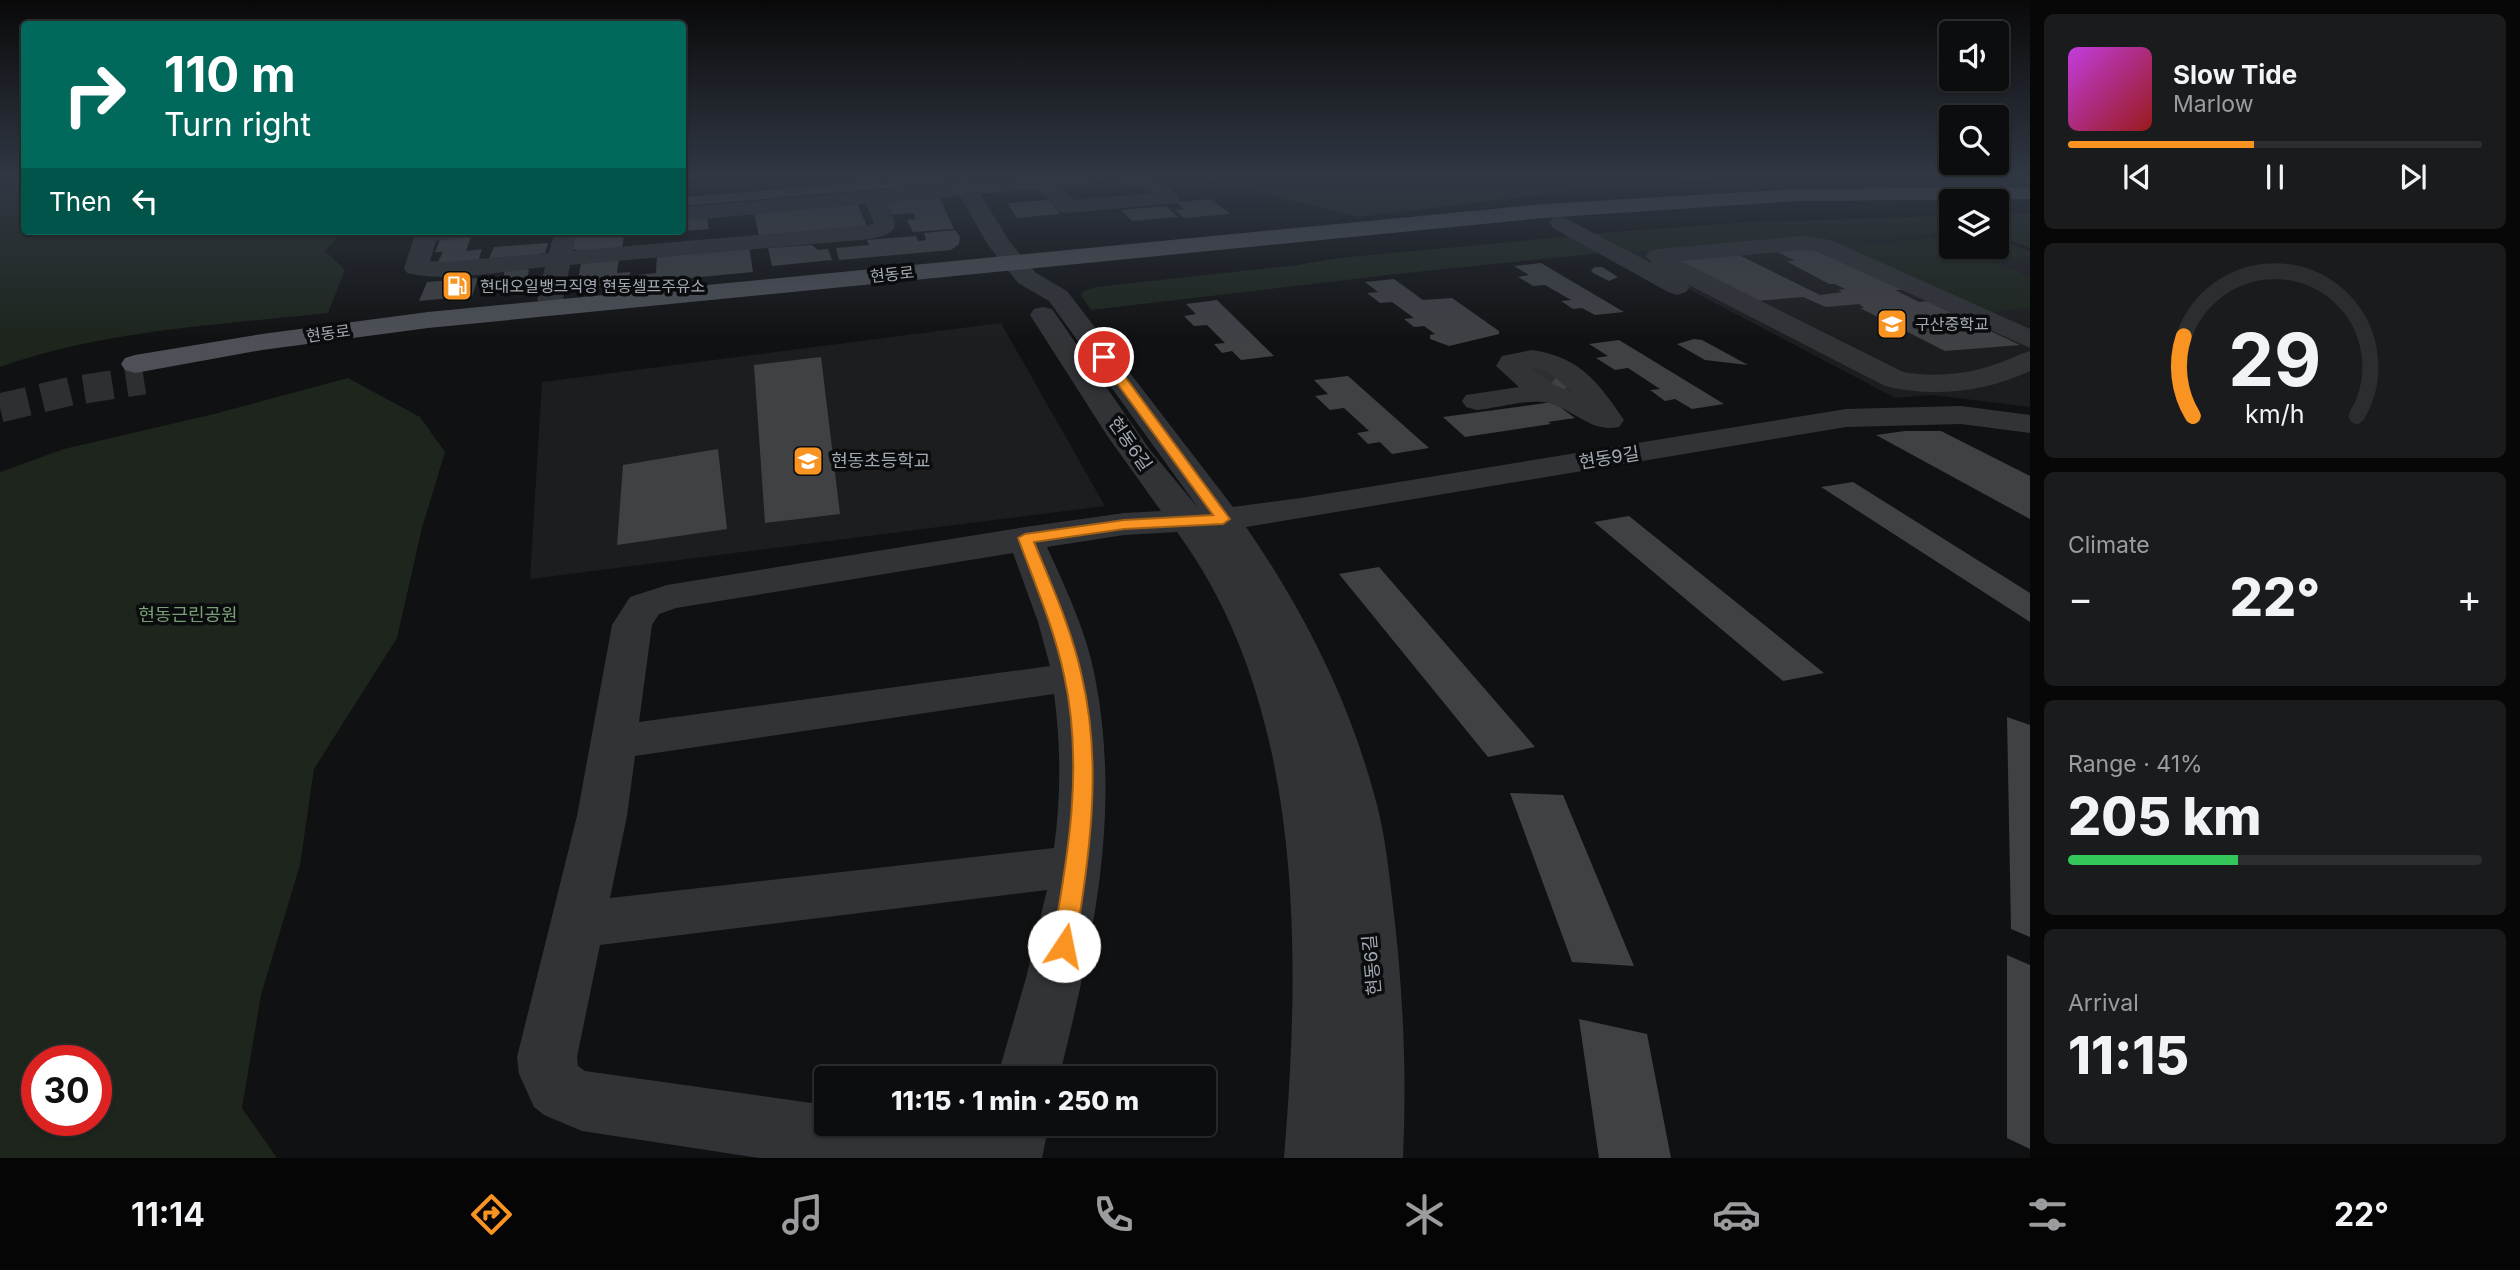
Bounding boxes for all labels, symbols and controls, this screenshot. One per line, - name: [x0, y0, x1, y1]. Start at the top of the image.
- map controls: [1939, 21, 2009, 259]
- button: sound: [1939, 21, 2009, 91]
- text: 110 m: [164, 45, 296, 104]
- icon: right: [49, 49, 140, 140]
- text: Slow Tide: [2173, 59, 2297, 90]
- text: Marlow: [2173, 90, 2253, 118]
- text: Turn right: [164, 105, 311, 144]
- button: search: [1939, 105, 2009, 175]
- icon: previous: [2118, 158, 2156, 196]
- icon: pause: [2256, 158, 2294, 196]
- icon: next: [2394, 158, 2432, 196]
- icon: left: [126, 182, 164, 220]
- text: Then: [49, 186, 112, 217]
- button: layers: [1939, 189, 2009, 259]
- street label: 현동로: [869, 262, 915, 286]
- fuel station icon: 현대오일뱅크직영 현동셀프주유소: [440, 269, 474, 303]
- place label: 현대오일뱅크직영 현동셀프주유소: [480, 276, 705, 296]
- school or university icon: 구산중학교: [1875, 307, 1909, 341]
- place label: 구산중학교: [1915, 314, 1989, 334]
- text: 29: [2228, 316, 2322, 405]
- street label: 현동로: [305, 320, 352, 346]
- pin: [1074, 327, 1134, 387]
- icon: arrive: [1085, 338, 1123, 376]
- text: km/h: [2245, 399, 2305, 429]
- street label: 현동6길: [1104, 413, 1156, 475]
- street label: 현동9길: [1577, 442, 1641, 473]
- school or university icon: 현동초등학교: [791, 444, 825, 478]
- place label: 현동초등학교: [831, 450, 930, 471]
- text: Climate: [2068, 531, 2150, 559]
- text: 22°: [2230, 566, 2320, 629]
- text: −: [2068, 575, 2093, 621]
- text: +: [2457, 575, 2482, 621]
- park label: 현동근린공원: [138, 604, 238, 625]
- text: Range · 41%: [2068, 750, 2203, 778]
- text: 205 km: [2068, 785, 2261, 848]
- position arrow: [1027, 909, 1101, 983]
- street label: 현동6길: [1358, 934, 1385, 996]
- text: Arrival: [2068, 989, 2139, 1017]
- text: 11:15: [2068, 1024, 2189, 1087]
- speed limit sign: 30: [21, 1045, 112, 1136]
- text: 11:15 · 1 min · 250 m: [891, 1085, 1139, 1116]
- icon: directions: [467, 1190, 516, 1239]
- icon: music: [778, 1190, 827, 1239]
- icon: phone: [1089, 1190, 1138, 1239]
- icon: climate: [1400, 1190, 1449, 1239]
- icon: car: [1712, 1190, 1761, 1239]
- icon: filters: [2023, 1190, 2072, 1239]
- text: 11:14: [131, 1195, 205, 1234]
- text: 22°: [2334, 1195, 2389, 1234]

